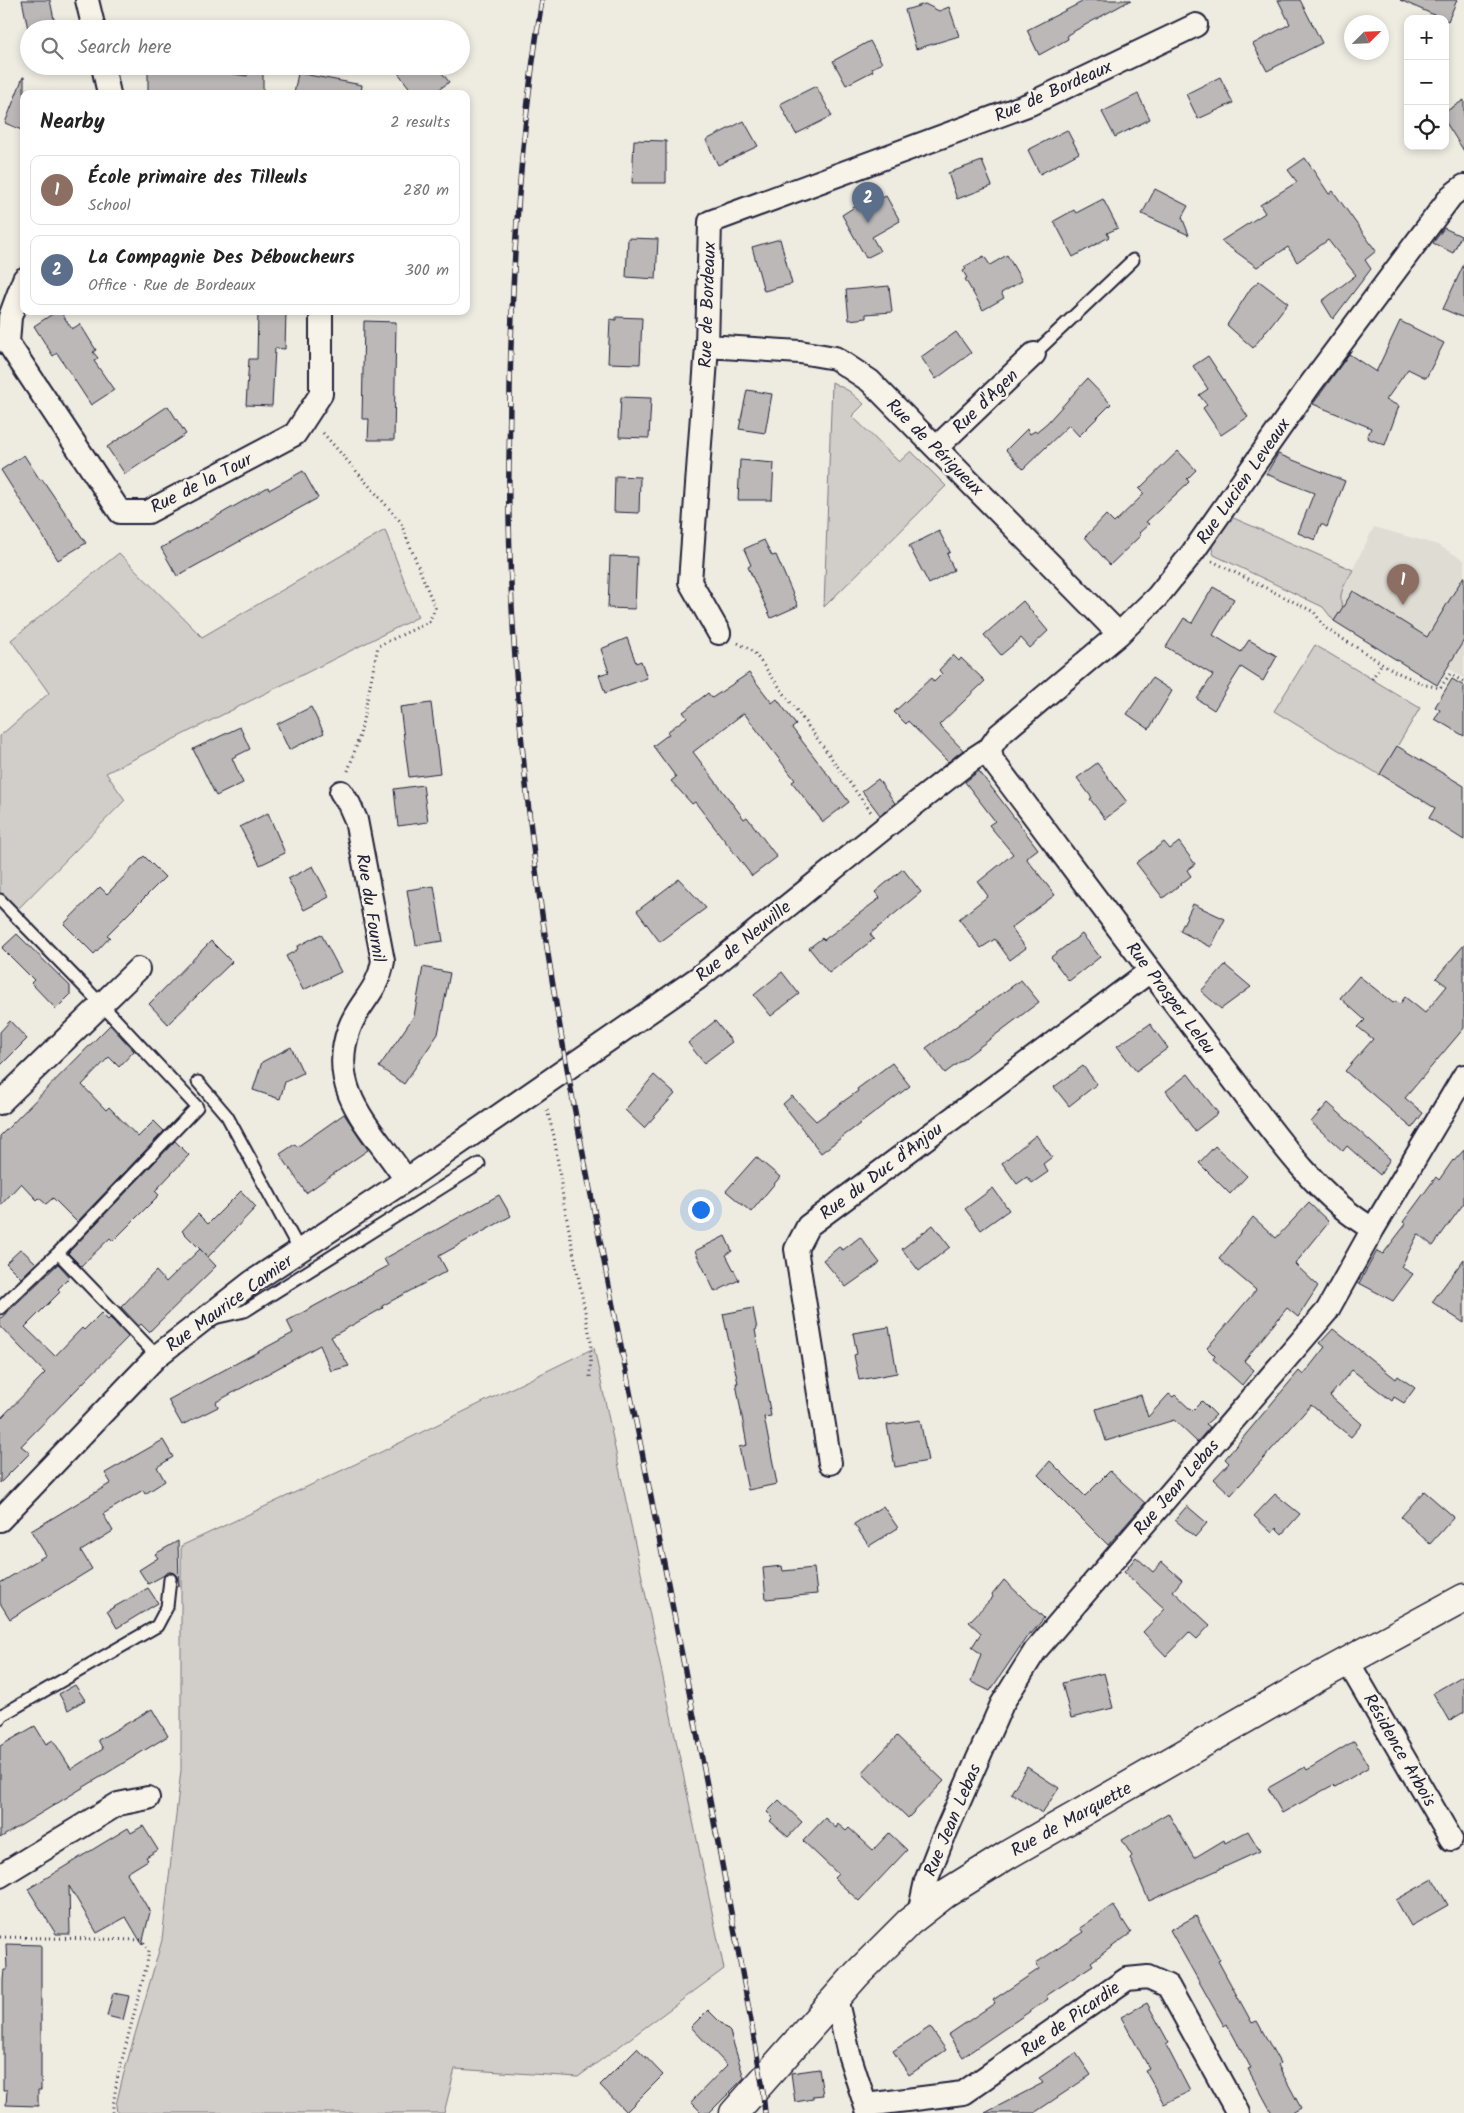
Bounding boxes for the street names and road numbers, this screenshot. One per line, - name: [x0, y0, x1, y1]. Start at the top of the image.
- street label: Rue de Bordeaux: [990, 53, 1117, 131]
- street label: Rue de Bordeaux: [692, 241, 725, 369]
- street label: Rue d'Agen: [946, 363, 1026, 441]
- street label: Rue de Périgueux: [878, 392, 990, 504]
- street label: Rue Lucien Leveaux: [1190, 412, 1299, 551]
- street label: Rue de la Tour: [146, 446, 259, 523]
- street label: Rue du Fournil: [347, 852, 393, 965]
- street label: Rue de Neuville: [690, 894, 798, 990]
- street label: Rue Prosper Leleu: [1118, 936, 1222, 1062]
- street label: Rue du Duc d'Anjou: [814, 1116, 950, 1228]
- street label: Rue Maurice Camier: [160, 1247, 300, 1360]
- street label: Rue Jean Lebas: [1127, 1433, 1228, 1543]
- street label: Résidence Arbois: [1354, 1689, 1443, 1813]
- street label: Rue Jean Lebas: [917, 1760, 990, 1881]
- street label: Rue de Marquette: [1006, 1775, 1138, 1866]
- street label: Rue de Picardie: [1015, 1975, 1127, 2066]

